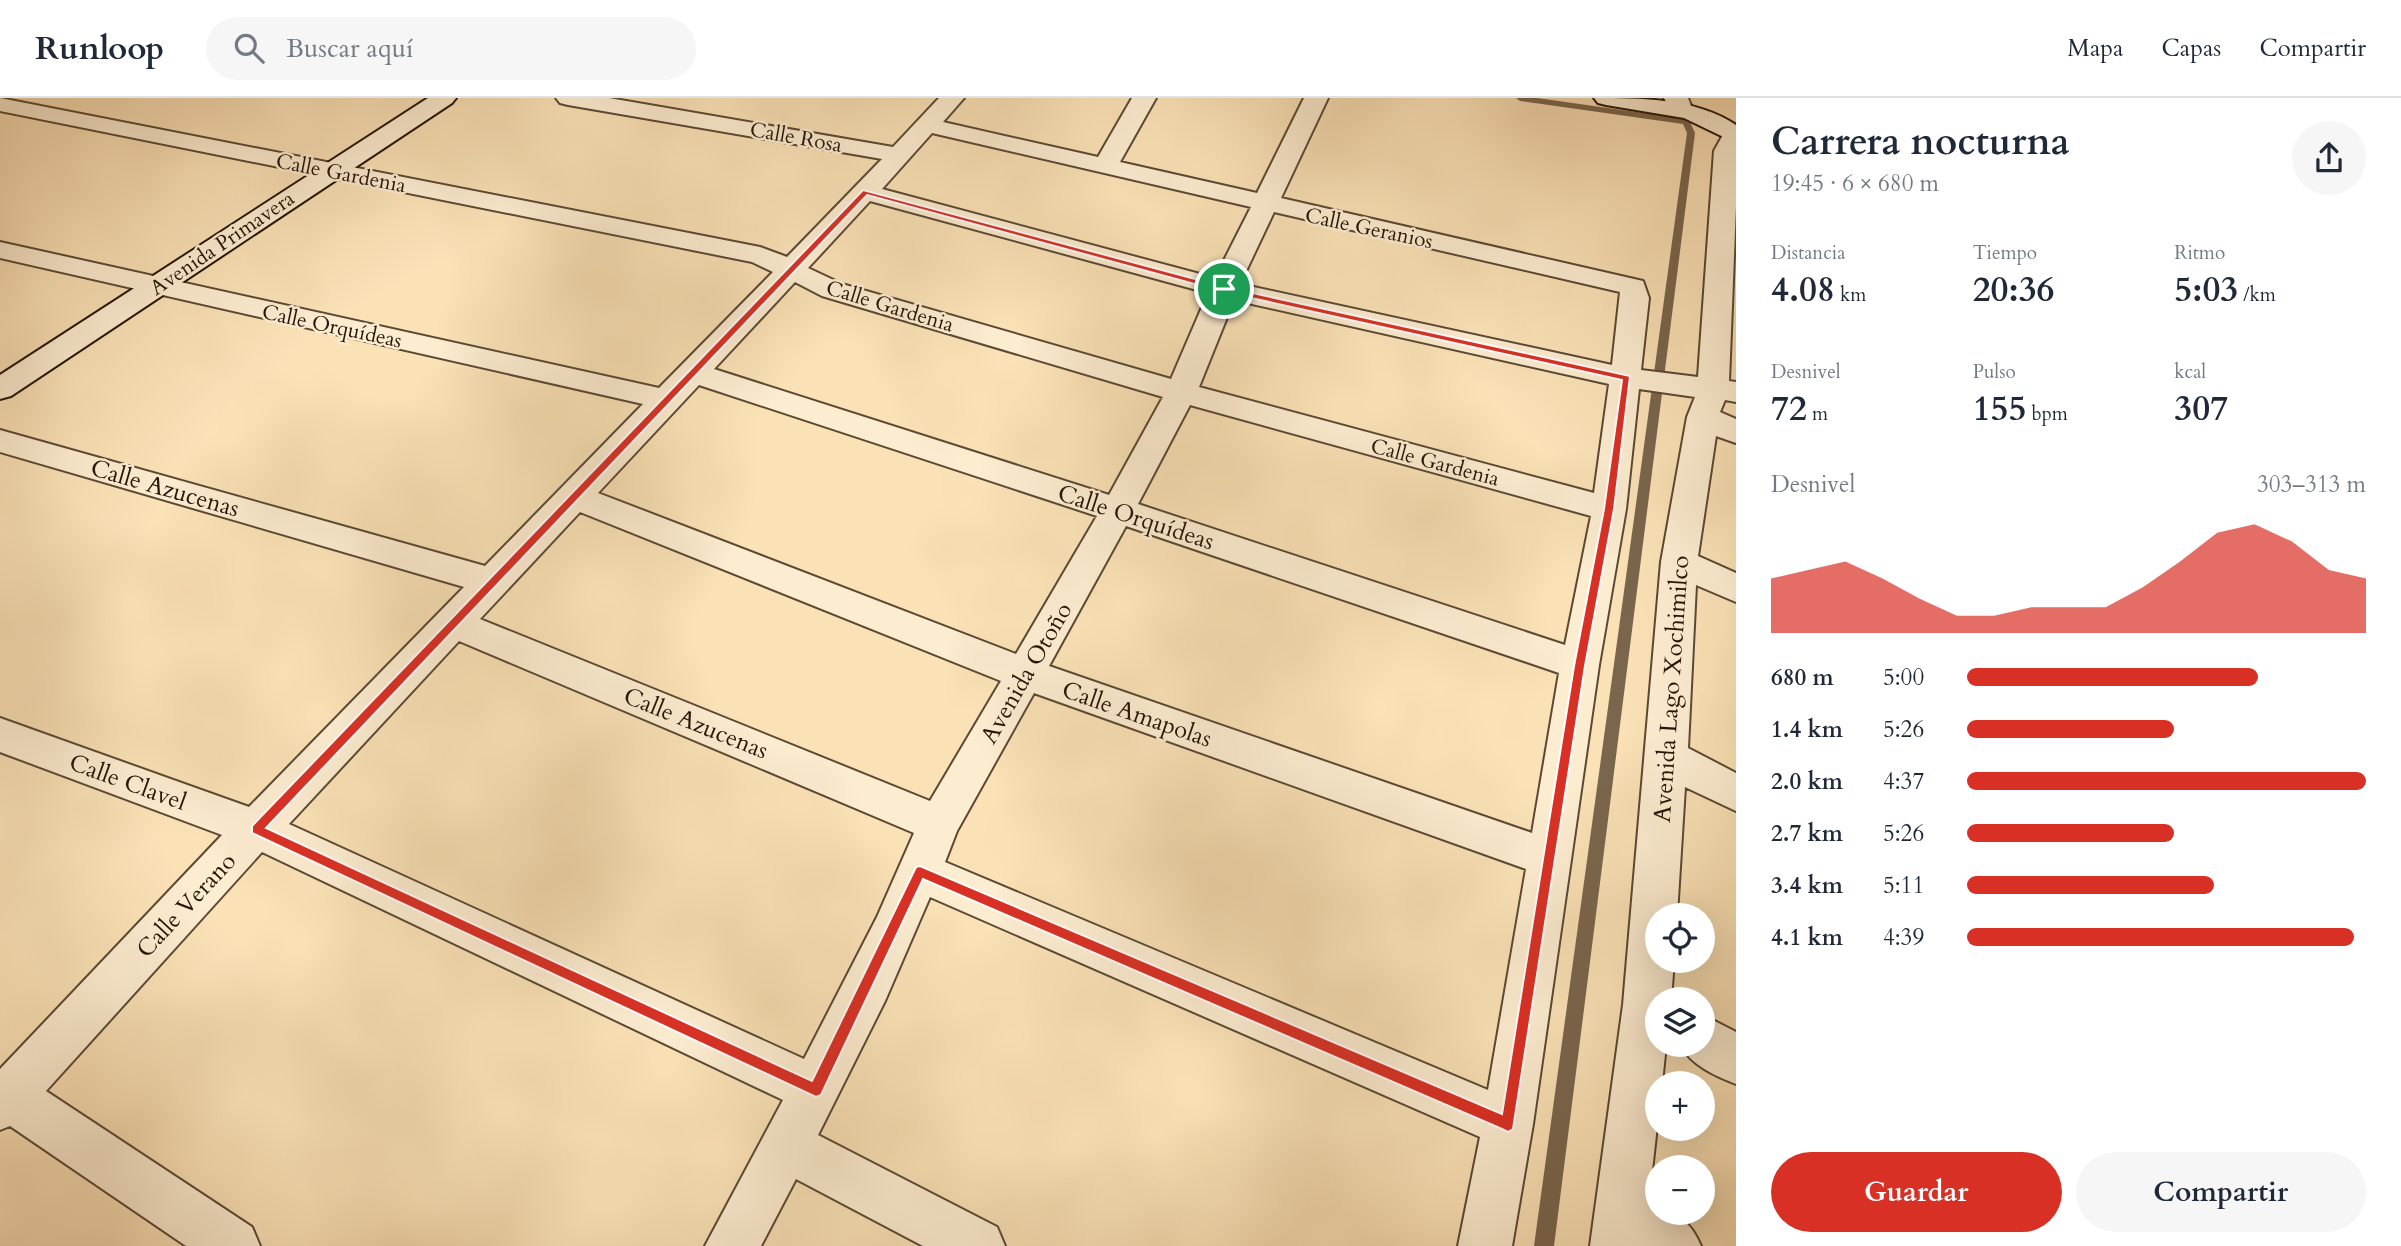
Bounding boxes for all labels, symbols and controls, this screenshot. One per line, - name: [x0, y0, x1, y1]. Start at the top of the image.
- search box: [206, 17, 696, 80]
- text: Runloop: [35, 26, 164, 71]
- icon: search: [230, 29, 268, 67]
- text: Buscar aquí: [286, 31, 413, 66]
- text: Mapa: [2067, 32, 2123, 65]
- text: Capas: [2161, 32, 2221, 65]
- text: Compartir: [2259, 32, 2366, 65]
- street label: Calle Rosa: [748, 115, 844, 160]
- text: Carrera nocturna: [1771, 116, 2070, 168]
- button: share: [2292, 121, 2366, 195]
- street label: Calle Gardenia: [273, 147, 408, 200]
- text: 19:45 · 6 × 680 m: [1771, 168, 1939, 199]
- street label: Avenida Primavera: [144, 184, 300, 303]
- street label: Calle Geranios: [1302, 201, 1436, 256]
- text: Distancia: [1771, 240, 1845, 266]
- text: Tiempo: [1973, 240, 2037, 266]
- text: Ritmo: [2174, 240, 2225, 266]
- pin: [1194, 259, 1254, 319]
- text: 4.08: [1771, 266, 1835, 314]
- text: 20:36: [1973, 266, 2055, 314]
- text: 5:03: [2174, 266, 2238, 314]
- icon: arrive: [1205, 270, 1243, 308]
- street label: Calle Gardenia: [823, 273, 957, 340]
- text: km: [1835, 282, 1866, 308]
- text: /km: [2238, 282, 2276, 308]
- street label: Calle Orquídeas: [259, 298, 405, 355]
- text: Desnivel: [1771, 359, 1841, 385]
- text: Pulso: [1973, 359, 2016, 385]
- text: kcal: [2174, 359, 2206, 385]
- text: 72: [1771, 385, 1807, 433]
- text: 155: [1973, 385, 2026, 433]
- text: 307: [2174, 385, 2228, 433]
- text: m: [1807, 401, 1828, 427]
- text: bpm: [2026, 401, 2068, 427]
- street label: Calle Gardenia: [1367, 431, 1502, 494]
- street label: Calle Azucenas: [87, 452, 243, 525]
- text: Desnivel: [1771, 469, 1855, 500]
- text: 303–313 m: [2257, 469, 2366, 500]
- street label: Calle Orquídeas: [1053, 477, 1218, 558]
- street label: Avenida Lago Xochimilco: [1646, 554, 1697, 824]
- street label: Avenida Otoño: [973, 597, 1080, 750]
- text: 680 m: [1771, 662, 1834, 693]
- text: 5:00: [1883, 662, 1924, 693]
- street label: Calle Amapolas: [1058, 673, 1216, 756]
- street label: Calle Azucenas: [619, 679, 773, 767]
- text: 1.4 km: [1771, 714, 1843, 745]
- text: 5:26: [1883, 714, 1924, 745]
- street label: Calle Clavel: [65, 746, 191, 819]
- text: 2.0 km: [1771, 766, 1843, 797]
- text: 4:37: [1883, 766, 1924, 797]
- text: 2.7 km: [1771, 818, 1843, 849]
- text: 5:26: [1883, 818, 1924, 849]
- street label: Calle Verano: [129, 846, 244, 965]
- text: 3.4 km: [1771, 870, 1843, 901]
- text: 5:11: [1883, 870, 1924, 901]
- map controls: [1645, 903, 1715, 1225]
- button: locate: [1645, 903, 1715, 973]
- text: 4.1 km: [1771, 922, 1843, 953]
- text: 4:39: [1883, 922, 1924, 953]
- button: layers: [1645, 987, 1715, 1057]
- button: +: [1645, 1071, 1715, 1141]
- button: Guardar: [1771, 1152, 2062, 1232]
- button: Compartir: [2076, 1152, 2366, 1232]
- button: −: [1645, 1155, 1715, 1225]

